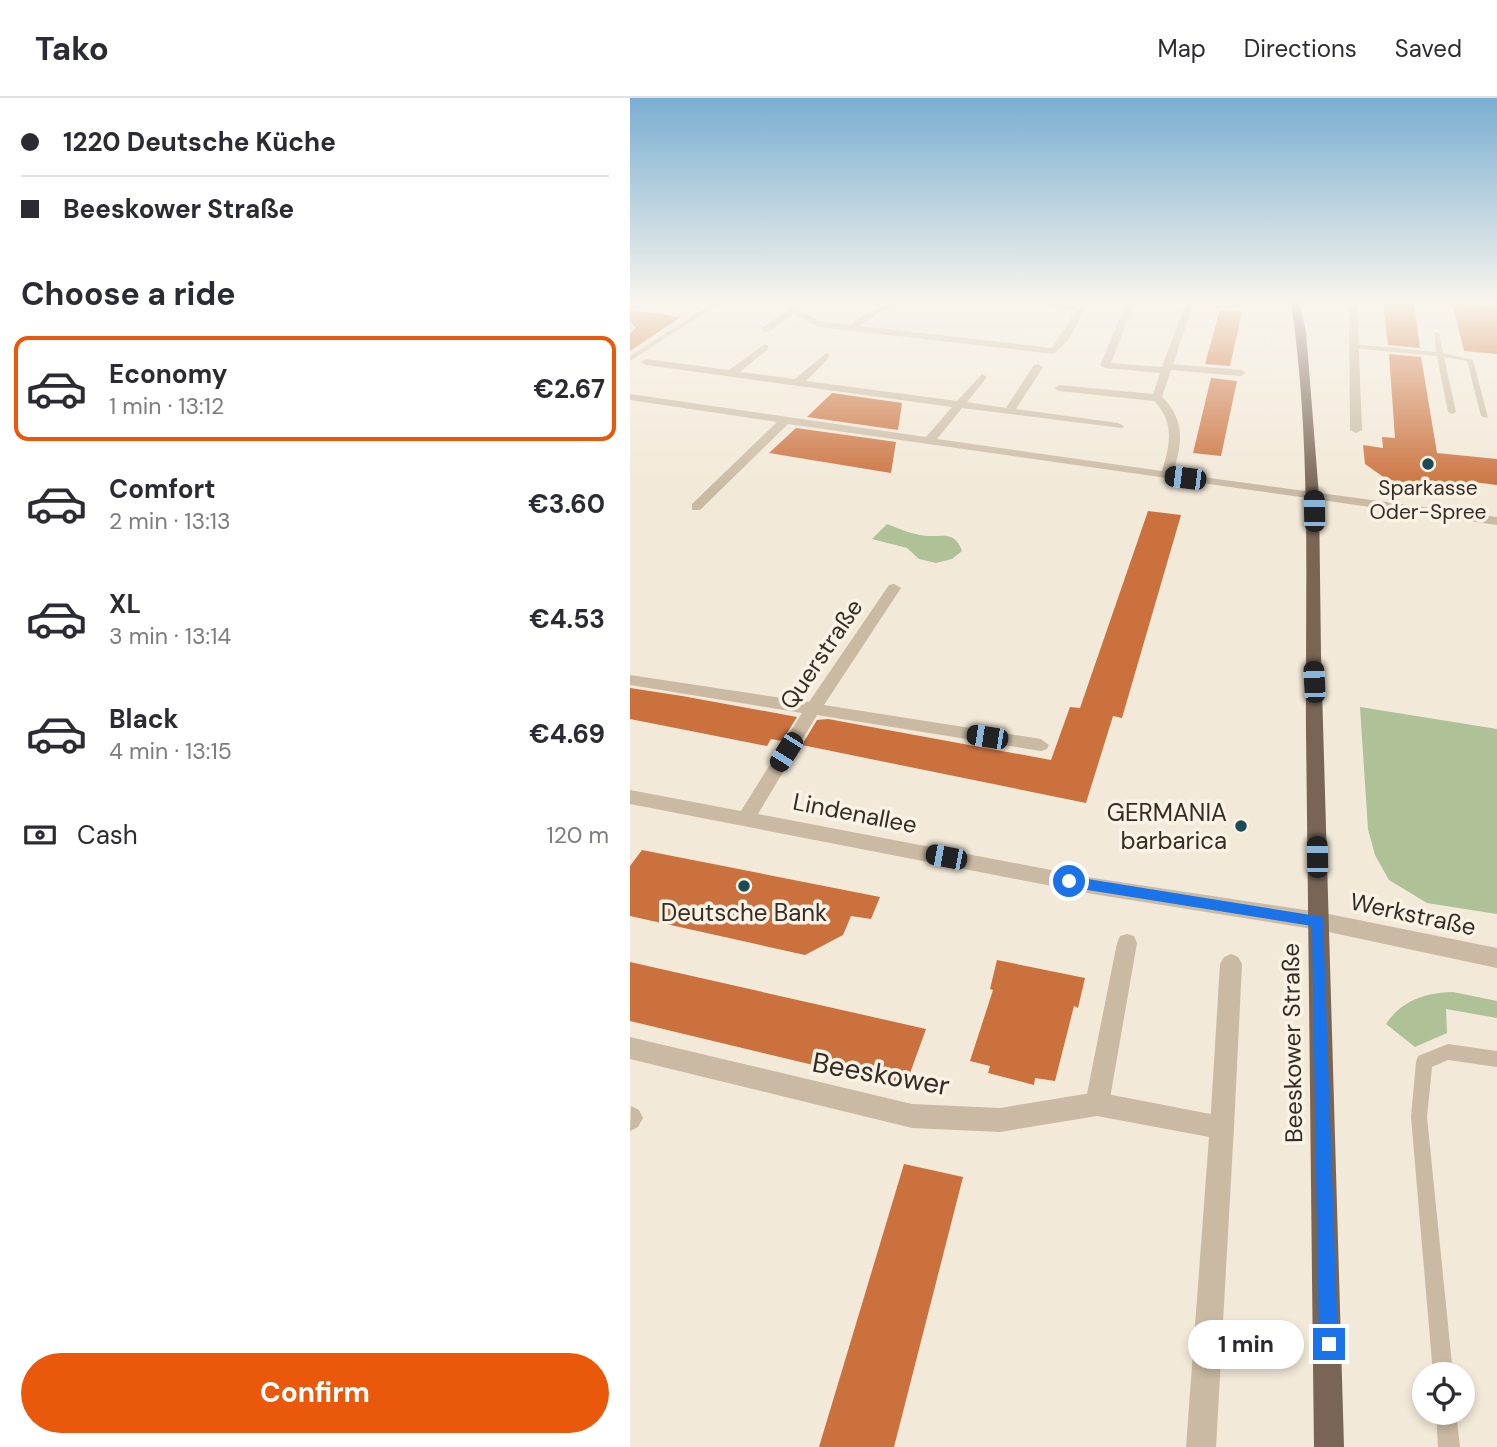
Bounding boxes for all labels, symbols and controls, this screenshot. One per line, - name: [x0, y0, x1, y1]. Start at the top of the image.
- text: Tako: [35, 27, 109, 70]
- text: Map: [1158, 33, 1206, 64]
- text: Directions: [1244, 33, 1357, 64]
- text: Saved: [1395, 33, 1462, 64]
- text: 1220 Deutsche Küche: [63, 125, 336, 159]
- text: Beeskower Straße: [63, 192, 294, 226]
- text: Choose a ride: [21, 273, 236, 315]
- icon: car: [25, 357, 88, 420]
- text: Economy: [109, 357, 227, 391]
- text: €2.67: [534, 372, 605, 406]
- text: 1 min · 13:12: [109, 391, 224, 421]
- marker: Sparkasse Oder-Spree: [1420, 456, 1436, 472]
- car: [1163, 465, 1208, 491]
- icon: car: [25, 472, 88, 535]
- text: Comfort: [109, 472, 215, 506]
- place label: Sparkasse Oder-Spree: [1369, 474, 1487, 526]
- text: €3.60: [528, 487, 605, 521]
- car: [1304, 490, 1325, 532]
- text: 2 min · 13:13: [109, 506, 231, 536]
- icon: car: [25, 587, 88, 650]
- text: XL: [109, 587, 141, 621]
- street label: Querstraße: [773, 593, 869, 715]
- text: €4.53: [529, 602, 605, 636]
- text: 3 min · 13:14: [109, 621, 231, 651]
- car: [1303, 660, 1326, 704]
- icon: car: [25, 702, 88, 765]
- text: Black: [109, 702, 179, 736]
- text: €4.69: [529, 717, 605, 751]
- car: [965, 723, 1010, 751]
- car: [766, 729, 807, 775]
- text: 4 min · 13:15: [109, 736, 232, 766]
- street label: Lindenallee: [790, 786, 920, 840]
- place label: GERMANIA barbarica: [1107, 797, 1227, 856]
- icon: cash: [21, 816, 59, 854]
- text: Cash: [77, 818, 138, 852]
- marker: GERMANIA barbarica: [1233, 818, 1249, 834]
- text: 120 m: [546, 820, 609, 850]
- car: [1307, 836, 1328, 878]
- car: [924, 843, 969, 871]
- route start: [1053, 865, 1085, 897]
- marker: Deutsche Bank: [736, 878, 752, 894]
- street label: Werkstraße: [1347, 886, 1479, 942]
- place label: Deutsche Bank: [661, 897, 827, 928]
- street label: Beeskower Straße: [1275, 943, 1309, 1143]
- street label: Beeskower: [809, 1044, 953, 1104]
- callout: 1 min: [1189, 1320, 1304, 1368]
- route end: [1313, 1328, 1345, 1360]
- text: 1 min: [1218, 1329, 1274, 1359]
- button: Confirm: [21, 1353, 609, 1433]
- map controls: [1412, 1362, 1475, 1425]
- button: locate: [1412, 1362, 1475, 1425]

